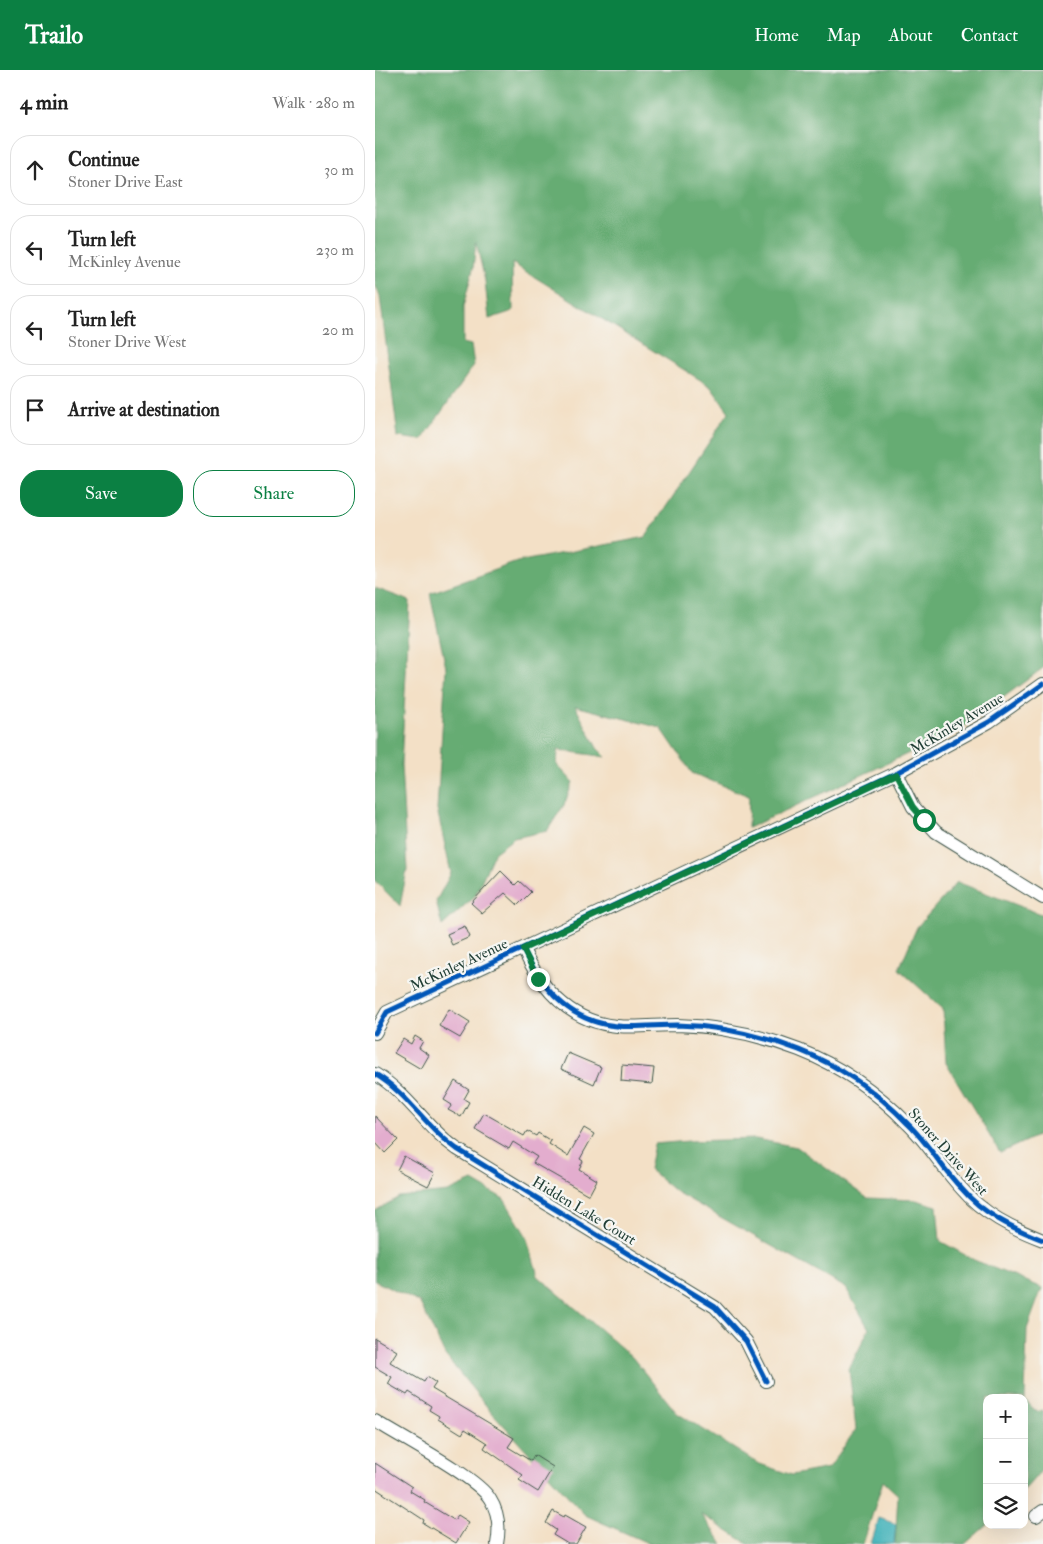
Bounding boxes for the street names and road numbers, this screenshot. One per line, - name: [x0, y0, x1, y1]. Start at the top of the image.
- street label: McKinley Avenue: [907, 689, 1007, 759]
- street label: McKinley Avenue: [407, 934, 511, 996]
- street label: Stoner Drive West: [904, 1104, 992, 1200]
- street label: Hidden Lake Court: [529, 1172, 640, 1250]

